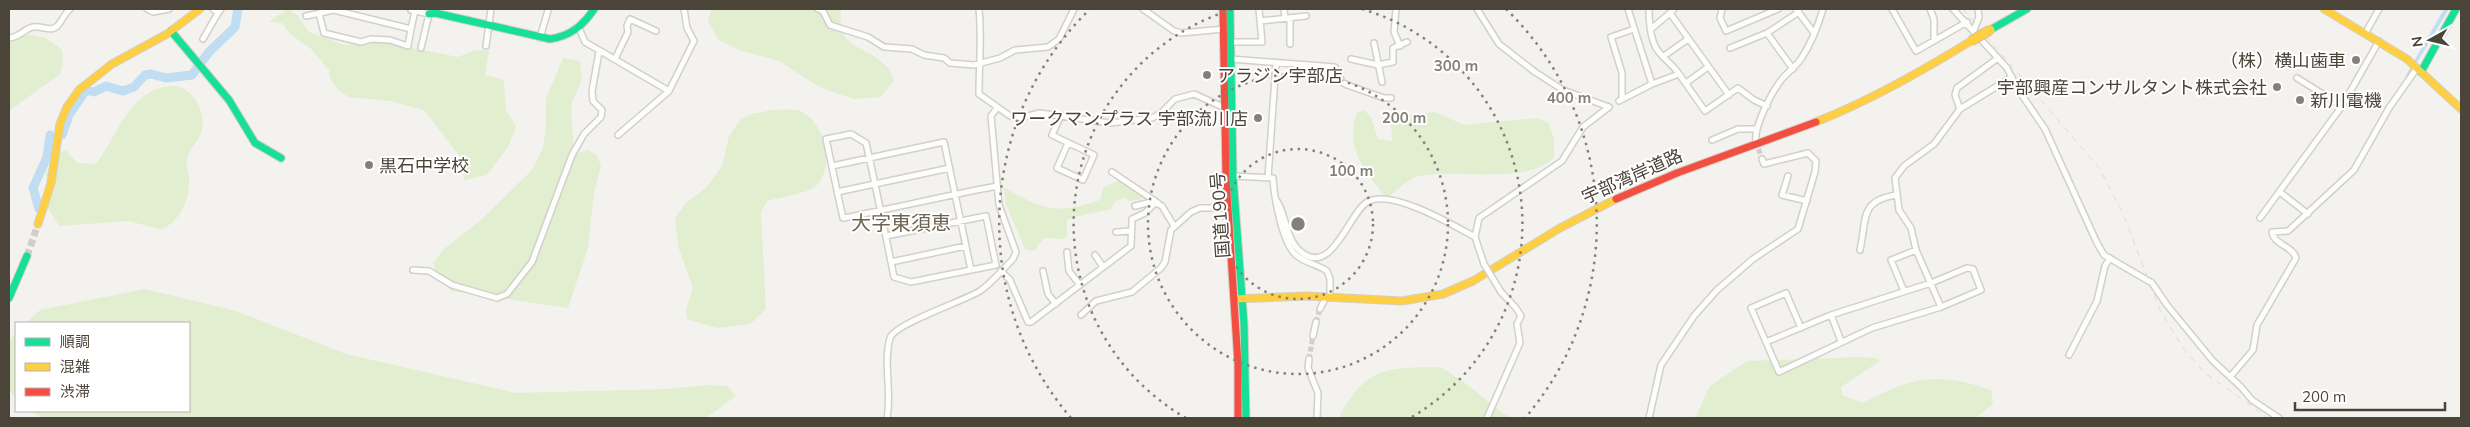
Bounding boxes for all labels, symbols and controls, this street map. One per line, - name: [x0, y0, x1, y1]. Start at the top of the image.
- north arrow: [2405, 15, 2455, 65]
- text: N: [2407, 35, 2427, 48]
- place label: （株）横山歯車: [2220, 49, 2346, 72]
- marker: （株）横山歯車: [2350, 54, 2362, 66]
- text: 300 m: [1434, 56, 1478, 75]
- place label: アラジン宇部店: [1217, 64, 1343, 87]
- marker: アラジン宇部店: [1201, 69, 1213, 81]
- place label: 宇部興産コンサルタント株式会社: [1997, 76, 2267, 99]
- marker: 宇部興産コンサルタント株式会社: [2271, 81, 2283, 93]
- text: 400 m: [1547, 88, 1591, 107]
- place label: 新川電機: [2310, 89, 2382, 112]
- marker: 新川電機: [2294, 94, 2306, 106]
- place label: ワークマンプラス 宇部流川店: [1010, 107, 1248, 130]
- text: 200 m: [1382, 108, 1426, 127]
- marker: ワークマンプラス 宇部流川店: [1252, 112, 1264, 124]
- street label: 宇部湾岸道路: [1578, 144, 1686, 208]
- place label: 黒石中学校: [379, 154, 469, 177]
- marker: 黒石中学校: [363, 159, 375, 171]
- text: 100 m: [1329, 161, 1373, 180]
- street label: 国道190号: [1206, 171, 1234, 259]
- district label: 大字東須恵: [851, 210, 951, 235]
- centre of rings: [1289, 215, 1307, 233]
- legend: [15, 322, 190, 412]
- text: 順調: [60, 332, 90, 351]
- text: 混雑: [60, 357, 90, 376]
- scale bar: [2295, 380, 2445, 412]
- text: 渋滞: [60, 382, 90, 401]
- text: 200 m: [2302, 387, 2346, 406]

